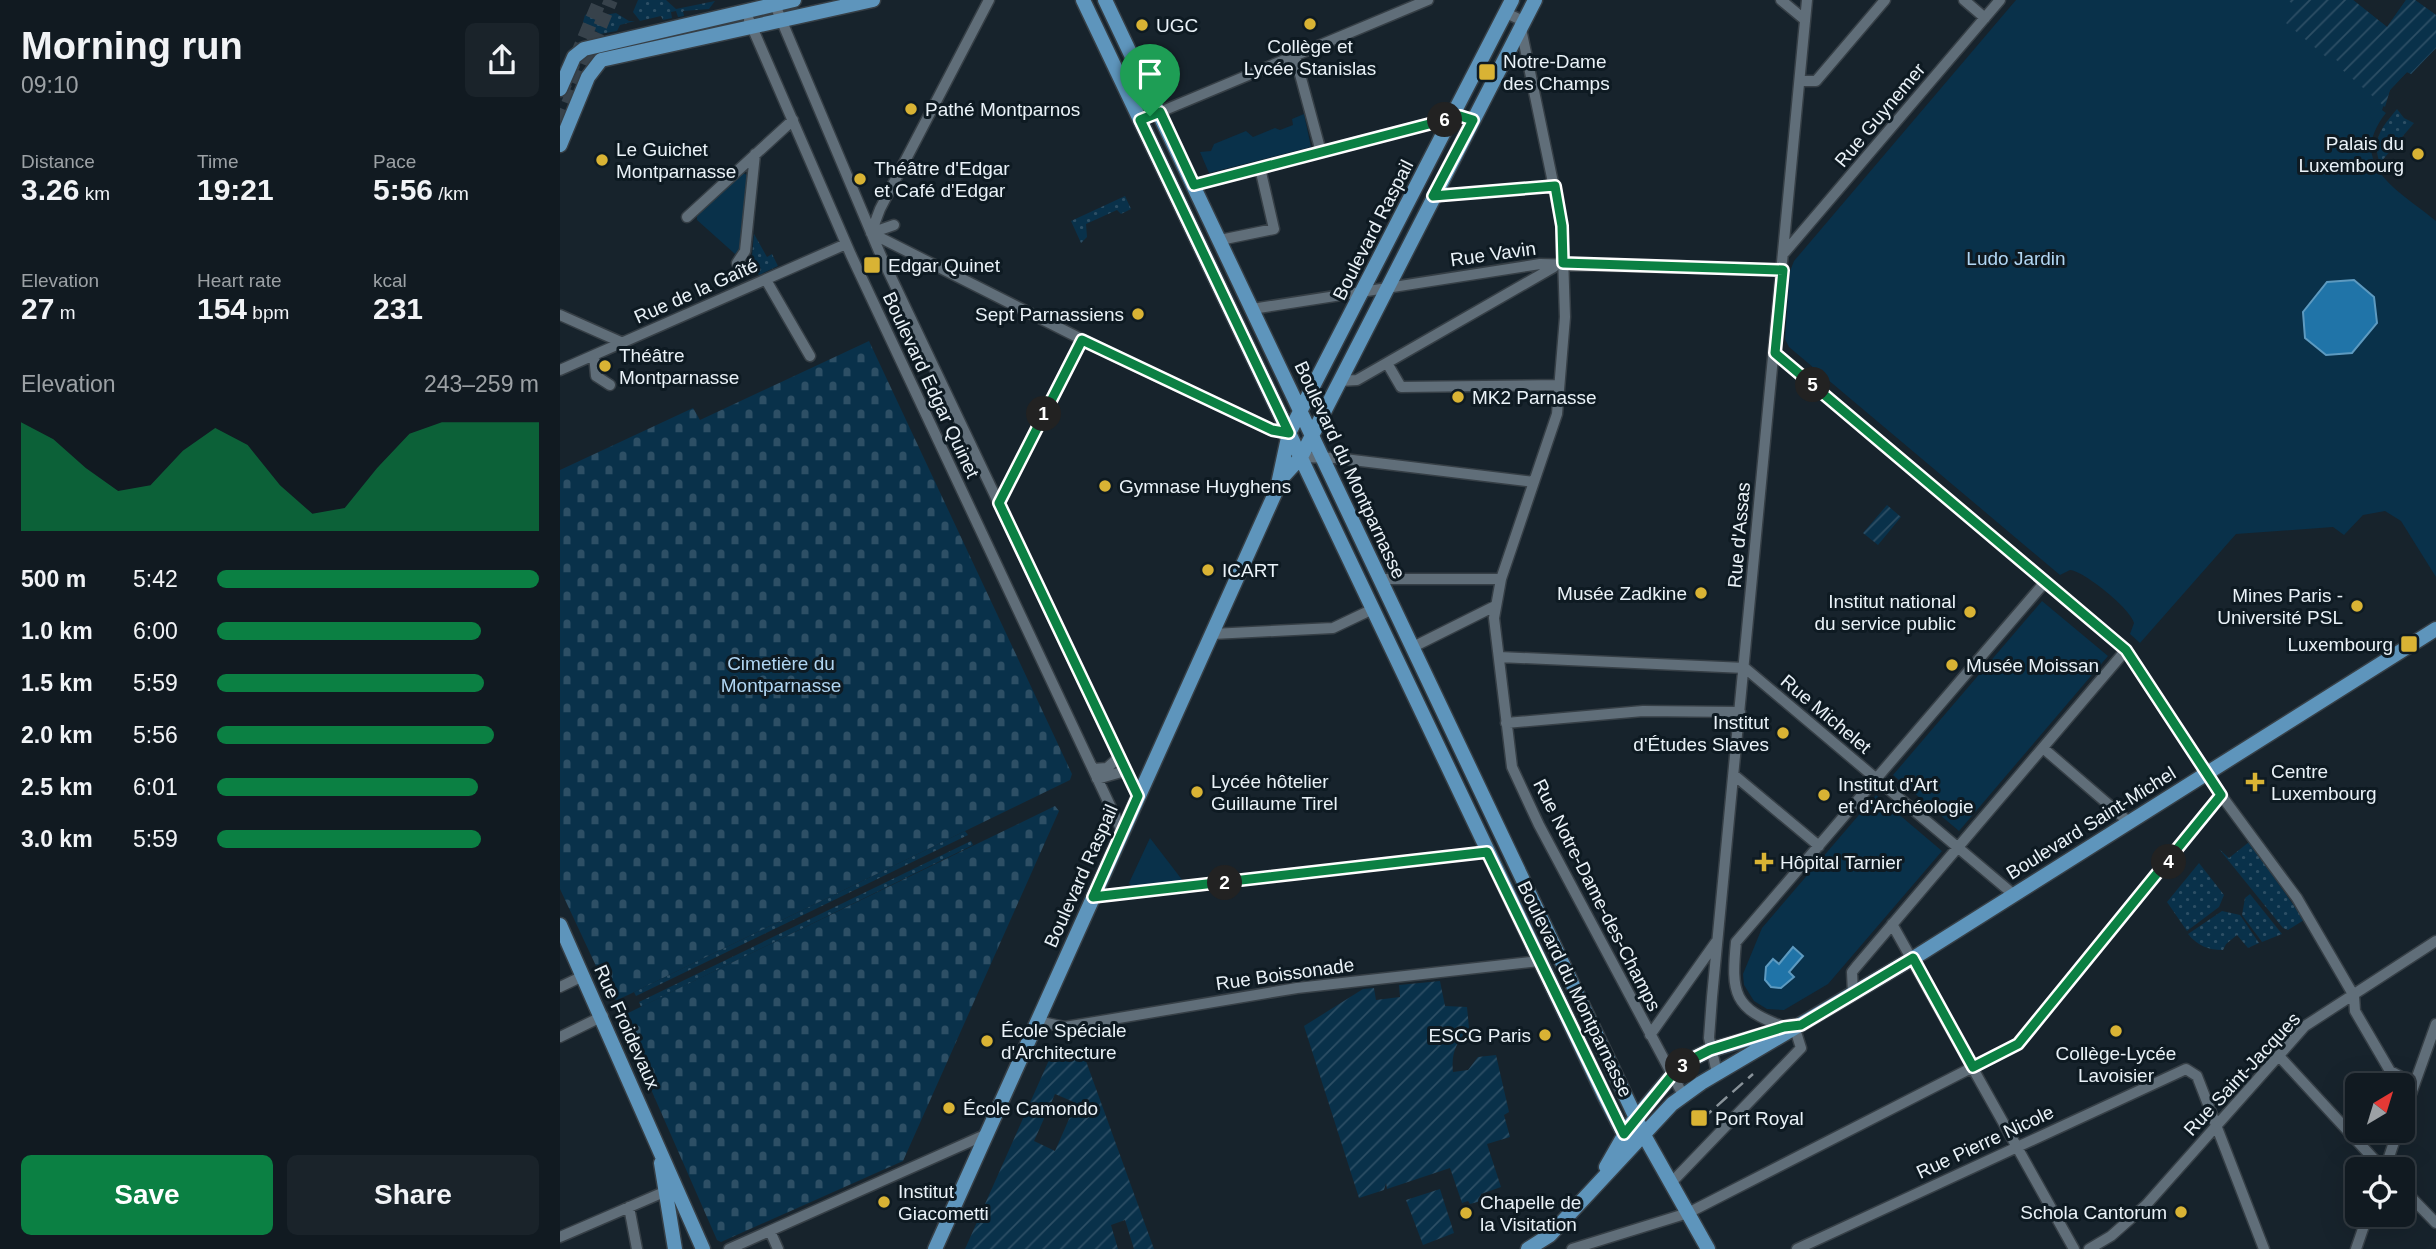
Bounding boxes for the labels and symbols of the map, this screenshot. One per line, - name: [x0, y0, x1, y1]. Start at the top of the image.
- place label: UGC: [1156, 15, 1198, 36]
- marker: Collège et Lycée Stanislas: [1302, 16, 1318, 32]
- marker: UGC: [1134, 17, 1150, 33]
- place label: Collège et Lycée Stanislas: [1244, 36, 1376, 79]
- pin: [1120, 44, 1180, 116]
- place label: Notre-Dame des Champs: [1503, 51, 1610, 94]
- street label: Rue Guynemer: [1831, 58, 1930, 171]
- marker: Notre-Dame des Champs: [1477, 62, 1497, 82]
- place label: Pathé Montparnos: [925, 99, 1080, 120]
- marker: Pathé Montparnos: [903, 101, 919, 117]
- pin: 6: [1428, 102, 1463, 138]
- place label: Palais du Luxembourg: [2298, 133, 2404, 176]
- place label: Le Guichet Montparnasse: [616, 139, 736, 182]
- marker: Palais du Luxembourg: [2410, 146, 2426, 162]
- marker: Le Guichet Montparnasse: [594, 152, 610, 168]
- street label: Boulevard Raspail: [1329, 157, 1417, 303]
- place label: Théâtre d'Edgar et Café d'Edgar: [874, 158, 1010, 201]
- marker: Théâtre d'Edgar et Café d'Edgar: [852, 171, 868, 187]
- street label: Rue Vavin: [1449, 238, 1537, 270]
- park label: Ludo Jardin: [1966, 248, 2066, 269]
- street label: Rue de la Gaîté: [631, 254, 761, 328]
- marker: Edgar Quinet: [862, 255, 882, 275]
- place label: Edgar Quinet: [888, 255, 1001, 276]
- street label: Boulevard Edgar Quinet: [879, 289, 984, 482]
- place label: Sept Parnassiens: [975, 304, 1124, 325]
- marker: Sept Parnassiens: [1130, 306, 1146, 322]
- place label: Théâtre Montparnasse: [619, 345, 739, 388]
- marker: Théâtre Montparnasse: [597, 358, 613, 374]
- street label: Boulevard du Montparnasse: [1290, 358, 1410, 582]
- pin: 5: [1796, 368, 1830, 402]
- place label: MK2 Parnasse: [1472, 387, 1597, 408]
- marker: MK2 Parnasse: [1450, 389, 1466, 405]
- pin: 1: [1026, 396, 1062, 432]
- place label: Gymnase Huyghens: [1119, 476, 1291, 497]
- marker: Gymnase Huyghens: [1097, 478, 1113, 494]
- street label: Rue d'Assas: [1724, 481, 1754, 589]
- place label: ICART: [1222, 560, 1279, 581]
- marker: ICART: [1200, 562, 1216, 578]
- place label: Musée Zadkine: [1557, 583, 1687, 604]
- marker: Musée Zadkine: [1693, 585, 1709, 601]
- place label: Mines Paris - Université PSL: [2217, 585, 2343, 628]
- place label: Institut national du service public: [1814, 591, 1956, 634]
- marker: Mines Paris - Université PSL: [2349, 598, 2365, 614]
- marker: Institut national du service public: [1962, 604, 1978, 620]
- place label: Luxembourg: [2287, 634, 2393, 655]
- marker: Luxembourg: [2399, 634, 2419, 654]
- park label: Cimetière du Montparnasse: [721, 653, 841, 696]
- place label: Musée Moissan: [1966, 655, 2099, 676]
- marker: Musée Moissan: [1944, 657, 1960, 673]
- street label: Rue Michelet: [1777, 670, 1876, 758]
- place label: Institut d'Études Slaves: [1633, 712, 1770, 755]
- marker: Institut d'Études Slaves: [1775, 725, 1791, 741]
- place label: Centre Luxembourg: [2271, 761, 2377, 804]
- street label: Boulevard Saint-Michel: [2003, 762, 2179, 884]
- place label: Lycée hôtelier Guillaume Tirel: [1211, 771, 1338, 814]
- marker: Centre Luxembourg: [2245, 772, 2265, 792]
- place label: Institut d'Art et d'Archéologie: [1838, 774, 1974, 817]
- street label: Rue Notre-Dame-des-Champs: [1529, 775, 1665, 1015]
- marker: Lycée hôtelier Guillaume Tirel: [1189, 784, 1205, 800]
- marker: Institut d'Art et d'Archéologie: [1816, 787, 1832, 803]
- street label: Boulevard Raspail: [1040, 801, 1122, 951]
- pin: 4: [2152, 844, 2186, 880]
- marker: Hôpital Tarnier: [1754, 852, 1774, 872]
- place label: Hôpital Tarnier: [1780, 852, 1903, 873]
- pin: 2: [1208, 866, 1242, 900]
- street label: Boulevard du Montparnasse: [1513, 878, 1637, 1100]
- street label: Rue Boissonade: [1214, 954, 1356, 994]
- street label: Rue Froidevaux: [590, 961, 664, 1093]
- street label: Rue Saint-Jacques: [2180, 1008, 2304, 1140]
- place label: École Spéciale d'Architecture: [1001, 1020, 1127, 1063]
- marker: Collège-Lycée Lavoisier: [2108, 1023, 2124, 1039]
- place label: ESCG Paris: [1429, 1025, 1531, 1046]
- marker: ESCG Paris: [1537, 1027, 1553, 1043]
- marker: École Spéciale d'Architecture: [979, 1033, 995, 1049]
- place label: Collège-Lycée Lavoisier: [2056, 1043, 2176, 1086]
- pin: 3: [1666, 1048, 1700, 1084]
- north arrow: [2345, 1073, 2415, 1143]
- place label: École Camondo: [963, 1098, 1098, 1119]
- marker: École Camondo: [941, 1100, 957, 1116]
- street label: Rue Pierre Nicole: [1913, 1101, 2057, 1183]
- marker: Port Royal: [1689, 1108, 1709, 1128]
- place label: Port Royal: [1715, 1108, 1804, 1129]
- place label: Institut Giacometti: [898, 1181, 989, 1224]
- place label: Chapelle de la Visitation: [1480, 1192, 1581, 1235]
- marker: Institut Giacometti: [876, 1194, 892, 1210]
- place label: Schola Cantorum: [2020, 1202, 2167, 1223]
- marker: Schola Cantorum: [2173, 1204, 2189, 1220]
- marker: Chapelle de la Visitation: [1458, 1205, 1474, 1221]

